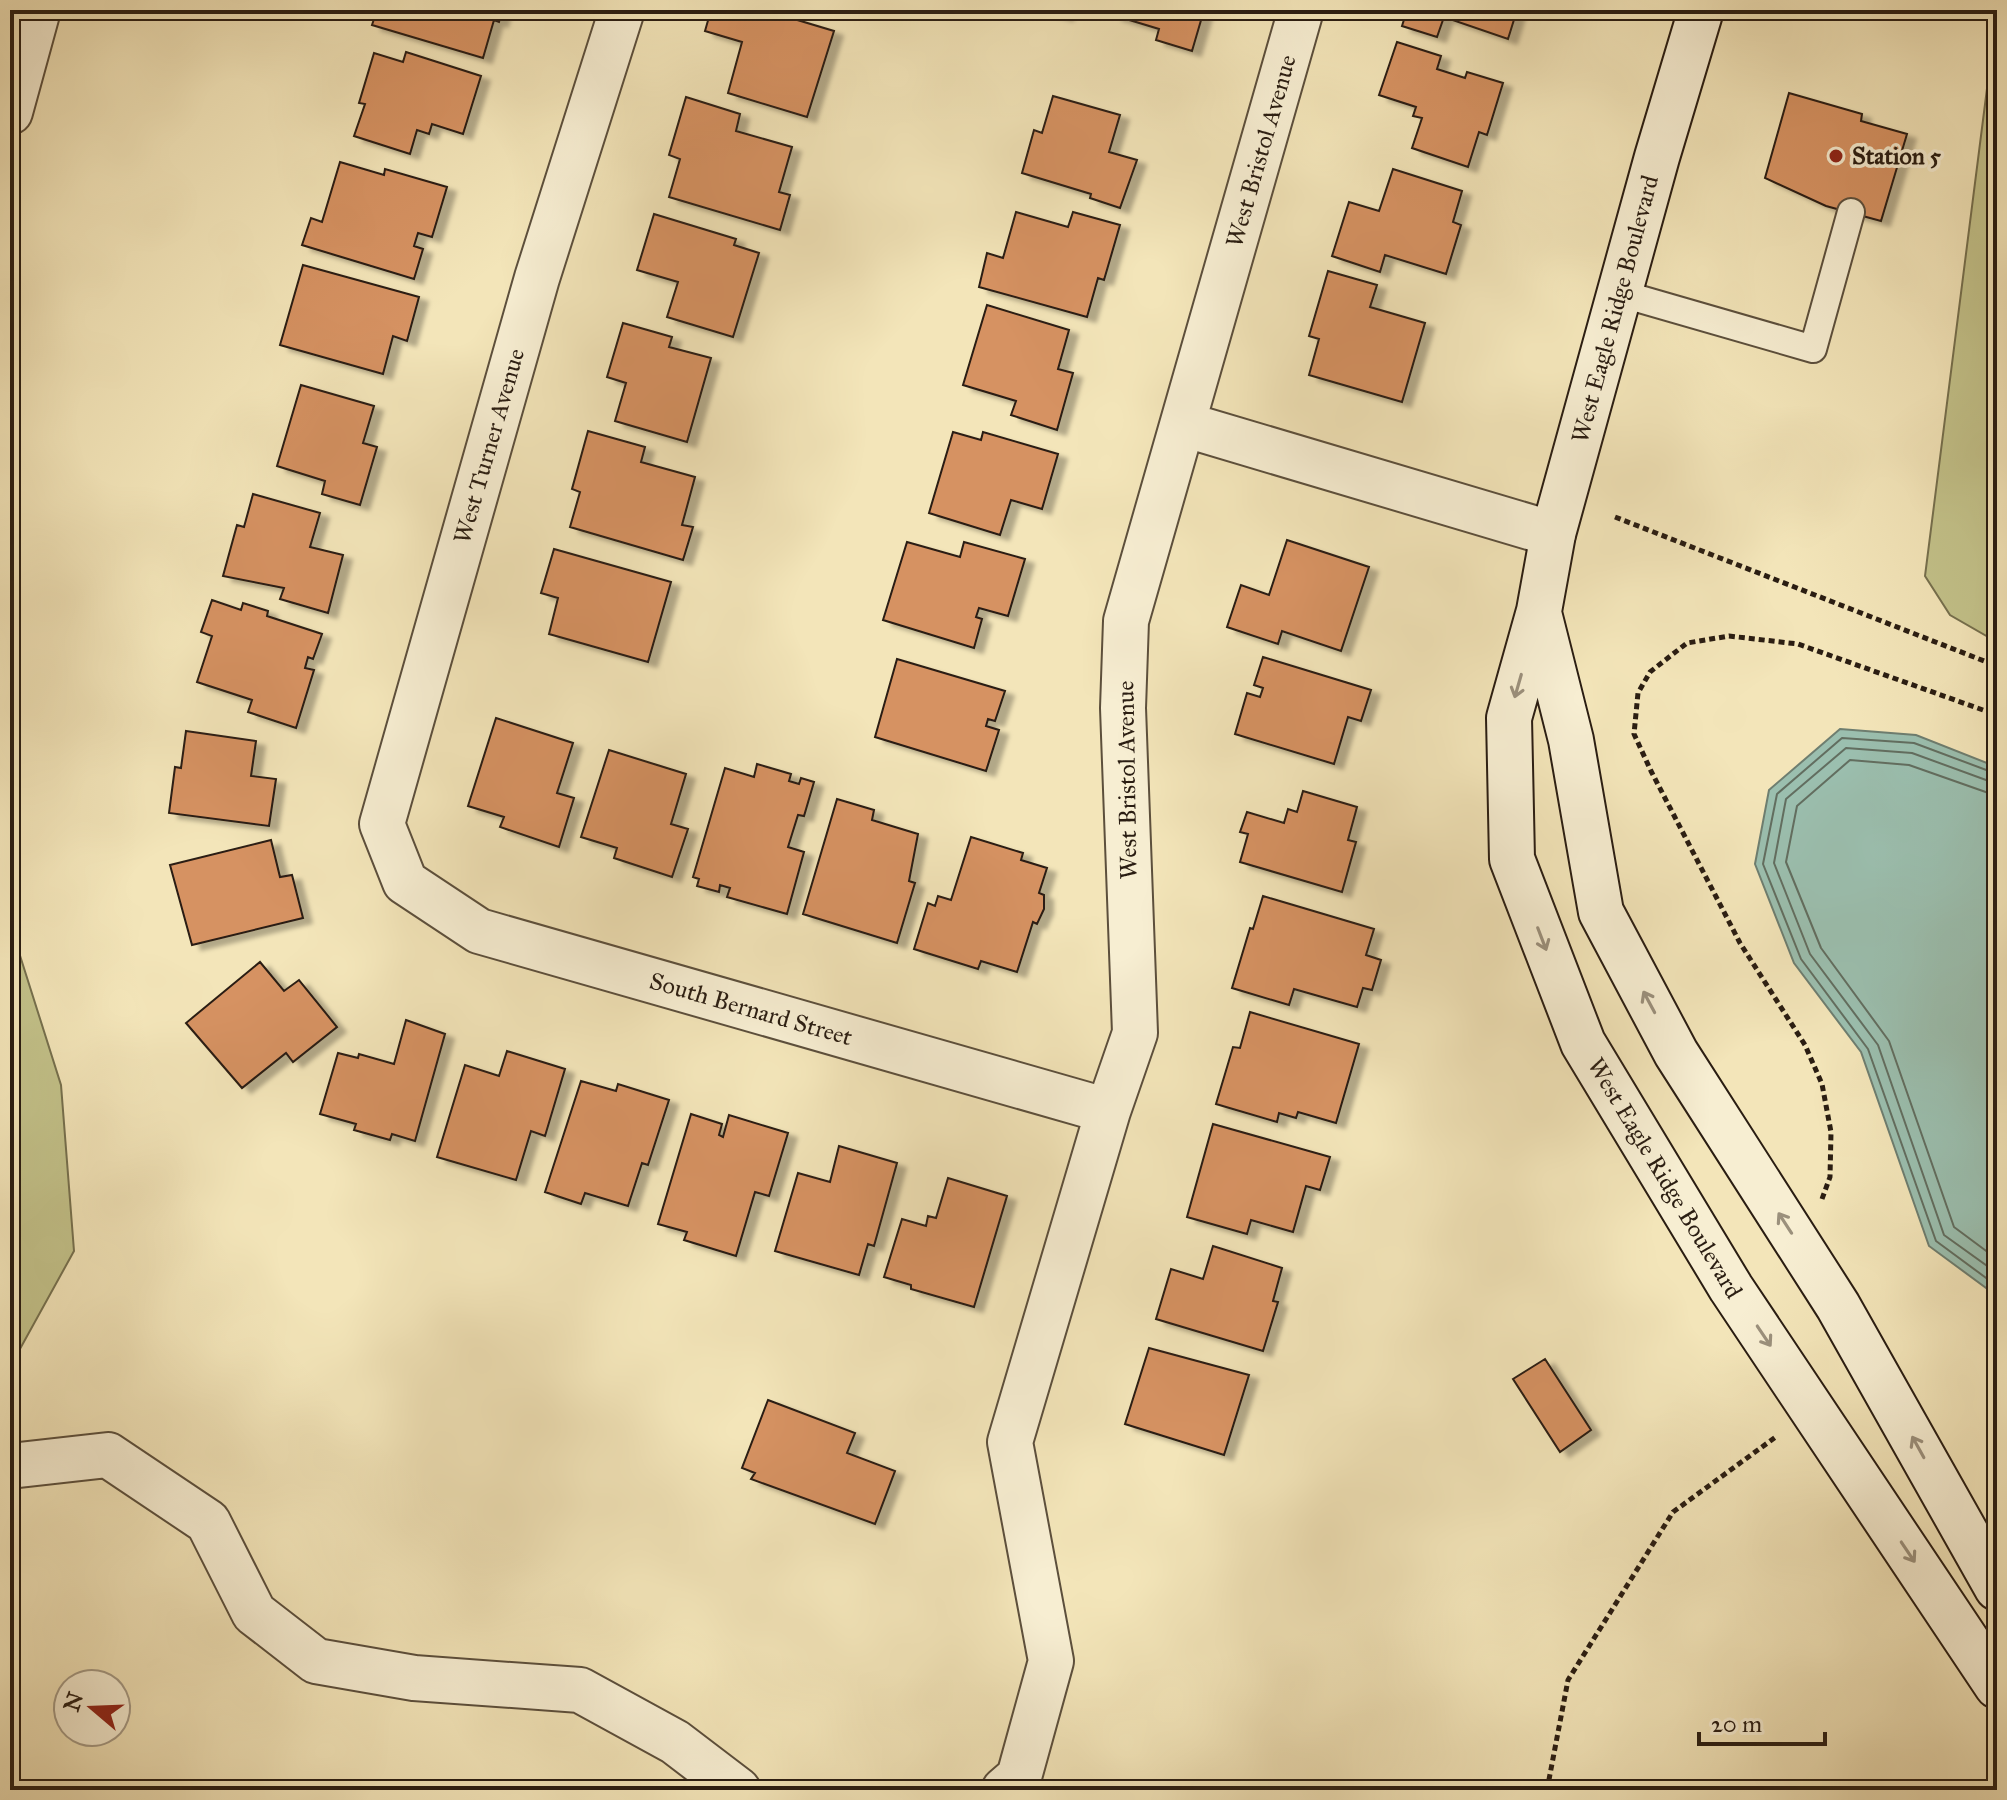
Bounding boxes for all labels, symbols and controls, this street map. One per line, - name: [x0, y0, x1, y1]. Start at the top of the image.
- street label: West Bristol Avenue: [1219, 51, 1303, 251]
- place label: Station 5: [1852, 141, 1942, 171]
- marker: Station 5: [1827, 147, 1845, 165]
- street label: West Eagle Ridge Boulevard: [1565, 172, 1665, 446]
- street label: West Turner Avenue: [447, 345, 531, 547]
- one-way arrow: [1510, 673, 1525, 699]
- street label: West Bristol Avenue: [1110, 680, 1144, 880]
- one-way arrow: [1536, 926, 1551, 951]
- street label: South Bernard Street: [646, 966, 856, 1052]
- one-way arrow: [1640, 991, 1656, 1014]
- street label: West Eagle Ridge Boulevard: [1581, 1052, 1749, 1304]
- one-way arrow: [1777, 1212, 1793, 1235]
- one-way arrow: [1755, 1325, 1772, 1347]
- one-way arrow: [1909, 1435, 1925, 1459]
- one-way arrow: [1900, 1541, 1916, 1563]
- north arrow: [52, 1668, 132, 1748]
- text: N: [58, 1688, 89, 1715]
- scale bar: [1699, 1696, 1825, 1746]
- text: 20 m: [1711, 1709, 1762, 1739]

